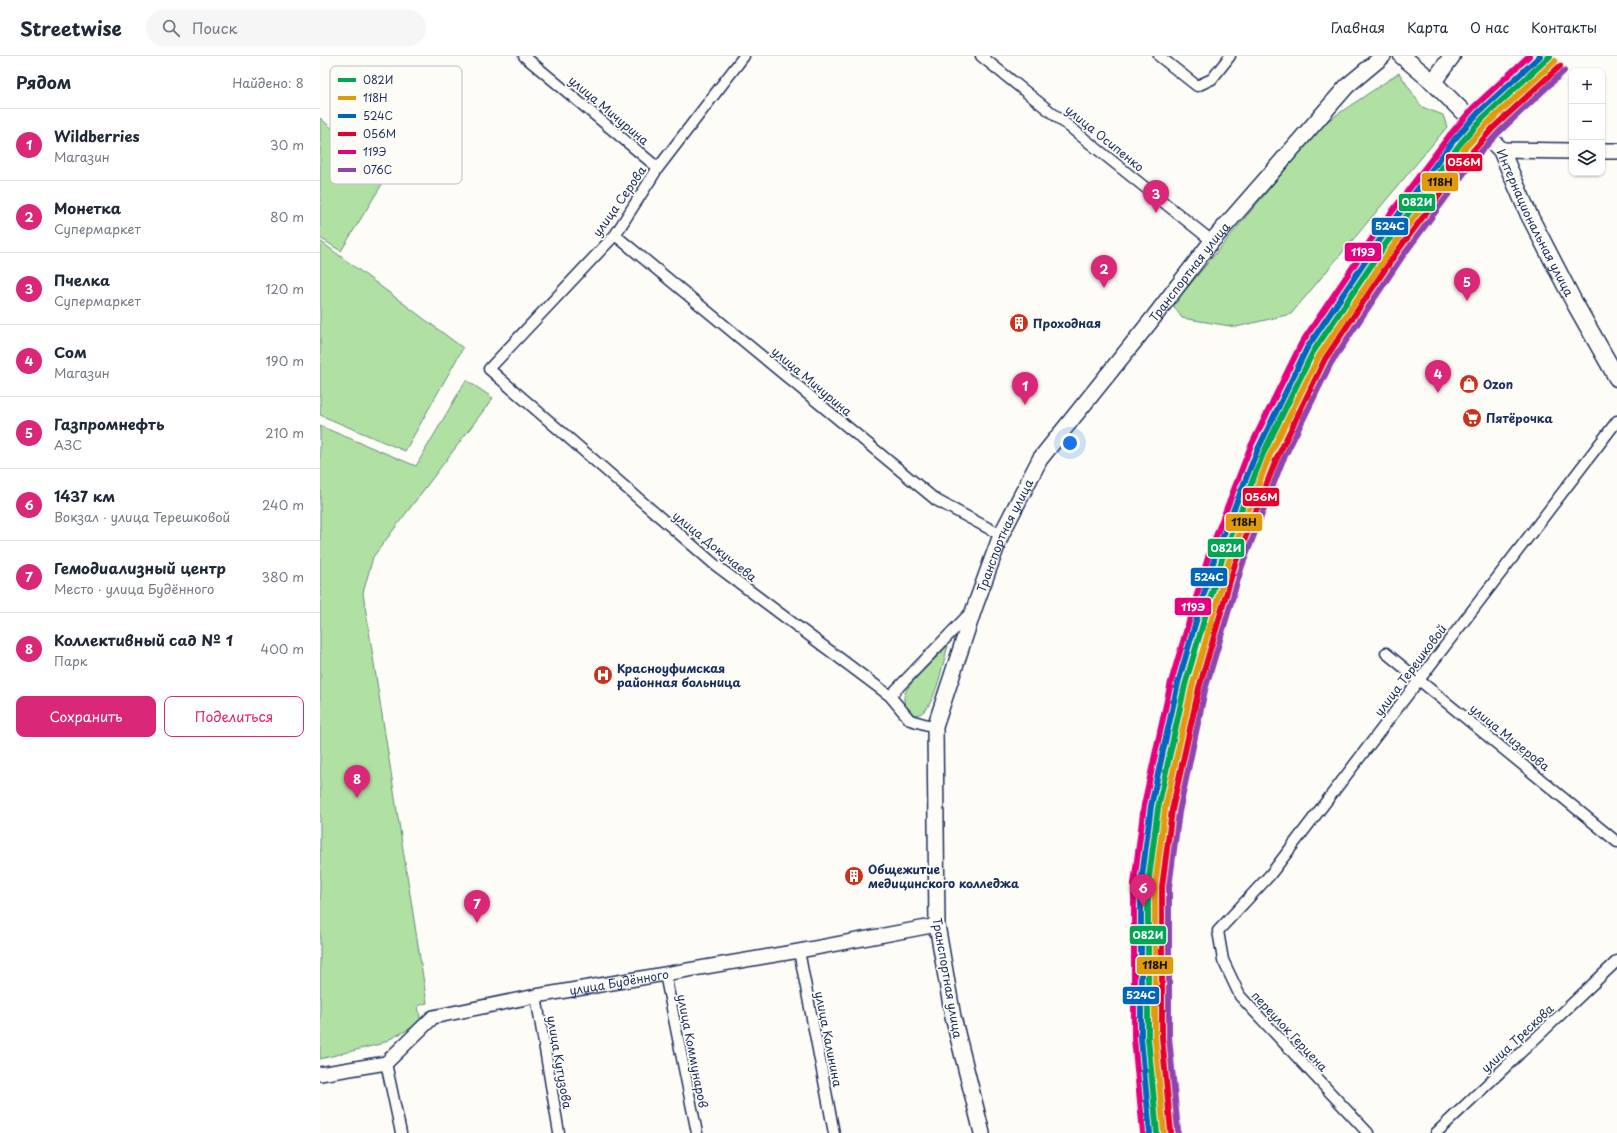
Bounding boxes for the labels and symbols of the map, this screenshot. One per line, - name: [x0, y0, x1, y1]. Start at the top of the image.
- legend: [330, 66, 462, 184]
- text: 082И: [363, 71, 393, 88]
- street label: улица Мичурина: [565, 71, 653, 149]
- text: 118Н: [363, 89, 388, 106]
- street label: улица Осипенко: [1062, 100, 1149, 176]
- text: 524С: [363, 107, 393, 124]
- text: 056М: [363, 125, 396, 142]
- text: 119Э: [363, 143, 386, 160]
- street label: Интернациональная улица: [1493, 146, 1579, 300]
- line badge: 056М: [1445, 153, 1483, 172]
- text: 056М: [1447, 153, 1481, 170]
- text: 076С: [363, 161, 392, 178]
- street label: улица Серова: [588, 161, 650, 240]
- line badge: 118Н: [1421, 172, 1459, 192]
- text: 118Н: [1427, 173, 1453, 190]
- pin: 3: [1143, 180, 1169, 213]
- line badge: 082И: [1398, 193, 1436, 212]
- text: 082И: [1402, 193, 1433, 210]
- street label: Транспортная улица: [1145, 217, 1234, 325]
- line badge: 524С: [1371, 217, 1409, 236]
- text: 524С: [1375, 217, 1405, 234]
- line badge: 119Э: [1344, 242, 1382, 262]
- text: 119Э: [1351, 243, 1375, 260]
- pin: 2: [1091, 255, 1117, 288]
- pin: 5: [1454, 268, 1480, 301]
- building icon: Проходная: [1008, 312, 1030, 334]
- place label: Проходная: [1033, 314, 1101, 332]
- street label: улица Мичурина: [768, 342, 856, 420]
- pin: 4: [1425, 360, 1451, 393]
- pin: 1: [1012, 372, 1038, 405]
- shop icon: Ozon: [1458, 373, 1480, 395]
- place label: Ozon: [1483, 375, 1513, 393]
- supermarket icon: Пятёрочка: [1461, 407, 1483, 429]
- place label: Пятёрочка: [1486, 409, 1553, 427]
- your location: [1060, 433, 1080, 453]
- street label: Транспортная улица: [972, 475, 1038, 595]
- line badge: 056М: [1242, 487, 1280, 507]
- text: 056М: [1244, 488, 1278, 505]
- street label: улица Докучаева: [669, 506, 761, 586]
- line badge: 118Н: [1225, 513, 1263, 532]
- text: 118Н: [1231, 513, 1257, 530]
- line badge: 082И: [1207, 538, 1245, 558]
- text: 082И: [1211, 539, 1242, 556]
- line badge: 524С: [1190, 567, 1228, 587]
- text: 524С: [1194, 568, 1224, 585]
- line badge: 119Э: [1174, 597, 1212, 616]
- text: 119Э: [1181, 598, 1205, 615]
- street label: улица Терешковой: [1370, 620, 1450, 720]
- place label: Красноуфимская районная больница: [617, 659, 741, 691]
- hospital icon: Красноуфимская районная больница: [592, 664, 614, 686]
- street label: улица Мизерова: [1466, 699, 1554, 775]
- pin: 8: [344, 765, 370, 798]
- place label: Общежитие медицинского колледжа: [868, 860, 1020, 892]
- building icon: Общежитие медицинского колледжа: [843, 865, 865, 887]
- pin: 6: [1130, 874, 1156, 907]
- pin: 7: [464, 890, 490, 923]
- street label: Транспортная улица: [929, 916, 968, 1040]
- line badge: 082И: [1129, 925, 1167, 945]
- text: 082И: [1133, 926, 1164, 943]
- line badge: 118Н: [1136, 956, 1174, 975]
- text: 118Н: [1142, 956, 1168, 973]
- street label: улица Будённого: [568, 964, 670, 999]
- line badge: 524С: [1122, 986, 1160, 1005]
- text: 524С: [1126, 986, 1156, 1003]
- street label: переулок Герцена: [1248, 987, 1333, 1076]
- street label: улица Калинина: [811, 990, 847, 1089]
- street label: улица Коммунаров: [673, 993, 713, 1109]
- street label: улица Трескова: [1477, 999, 1558, 1076]
- street label: улица Кутузова: [543, 1014, 577, 1111]

